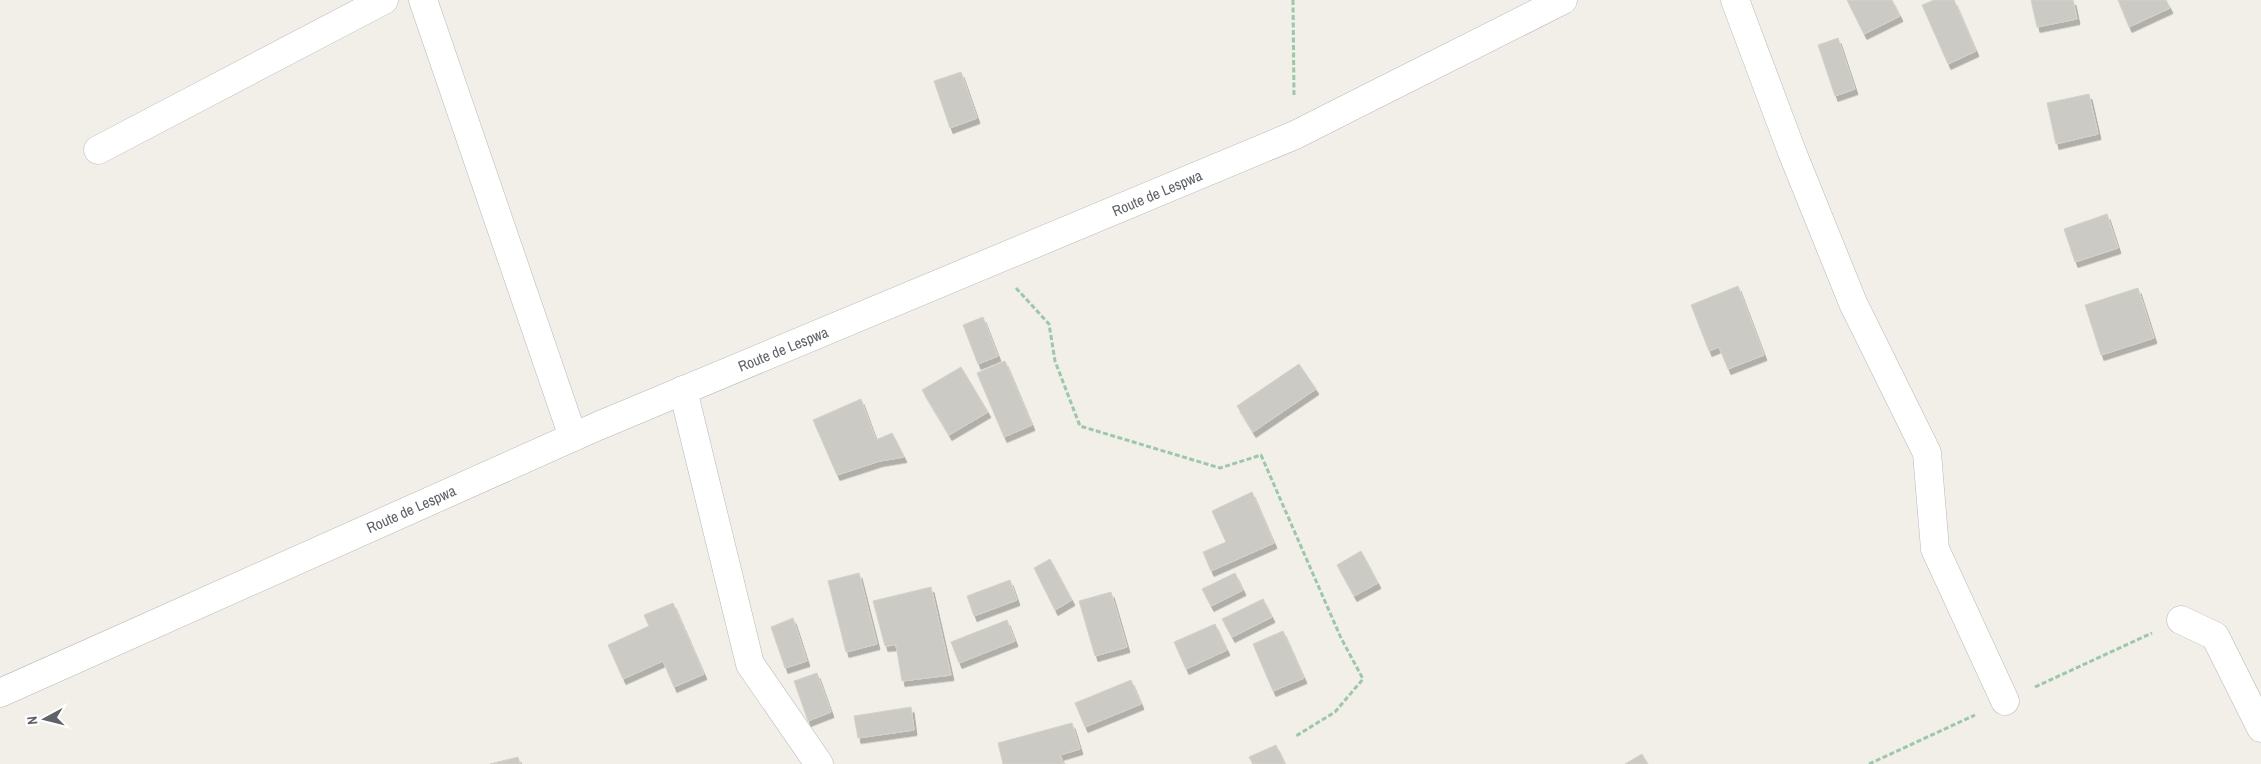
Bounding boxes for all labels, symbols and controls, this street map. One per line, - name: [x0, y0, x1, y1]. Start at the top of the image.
- street label: Route de Lespwa: [1109, 165, 1205, 221]
- street label: Route de Lespwa: [735, 321, 831, 377]
- street label: Route de Lespwa: [363, 480, 459, 538]
- north arrow: [20, 694, 70, 744]
- text: N: [23, 715, 42, 726]

